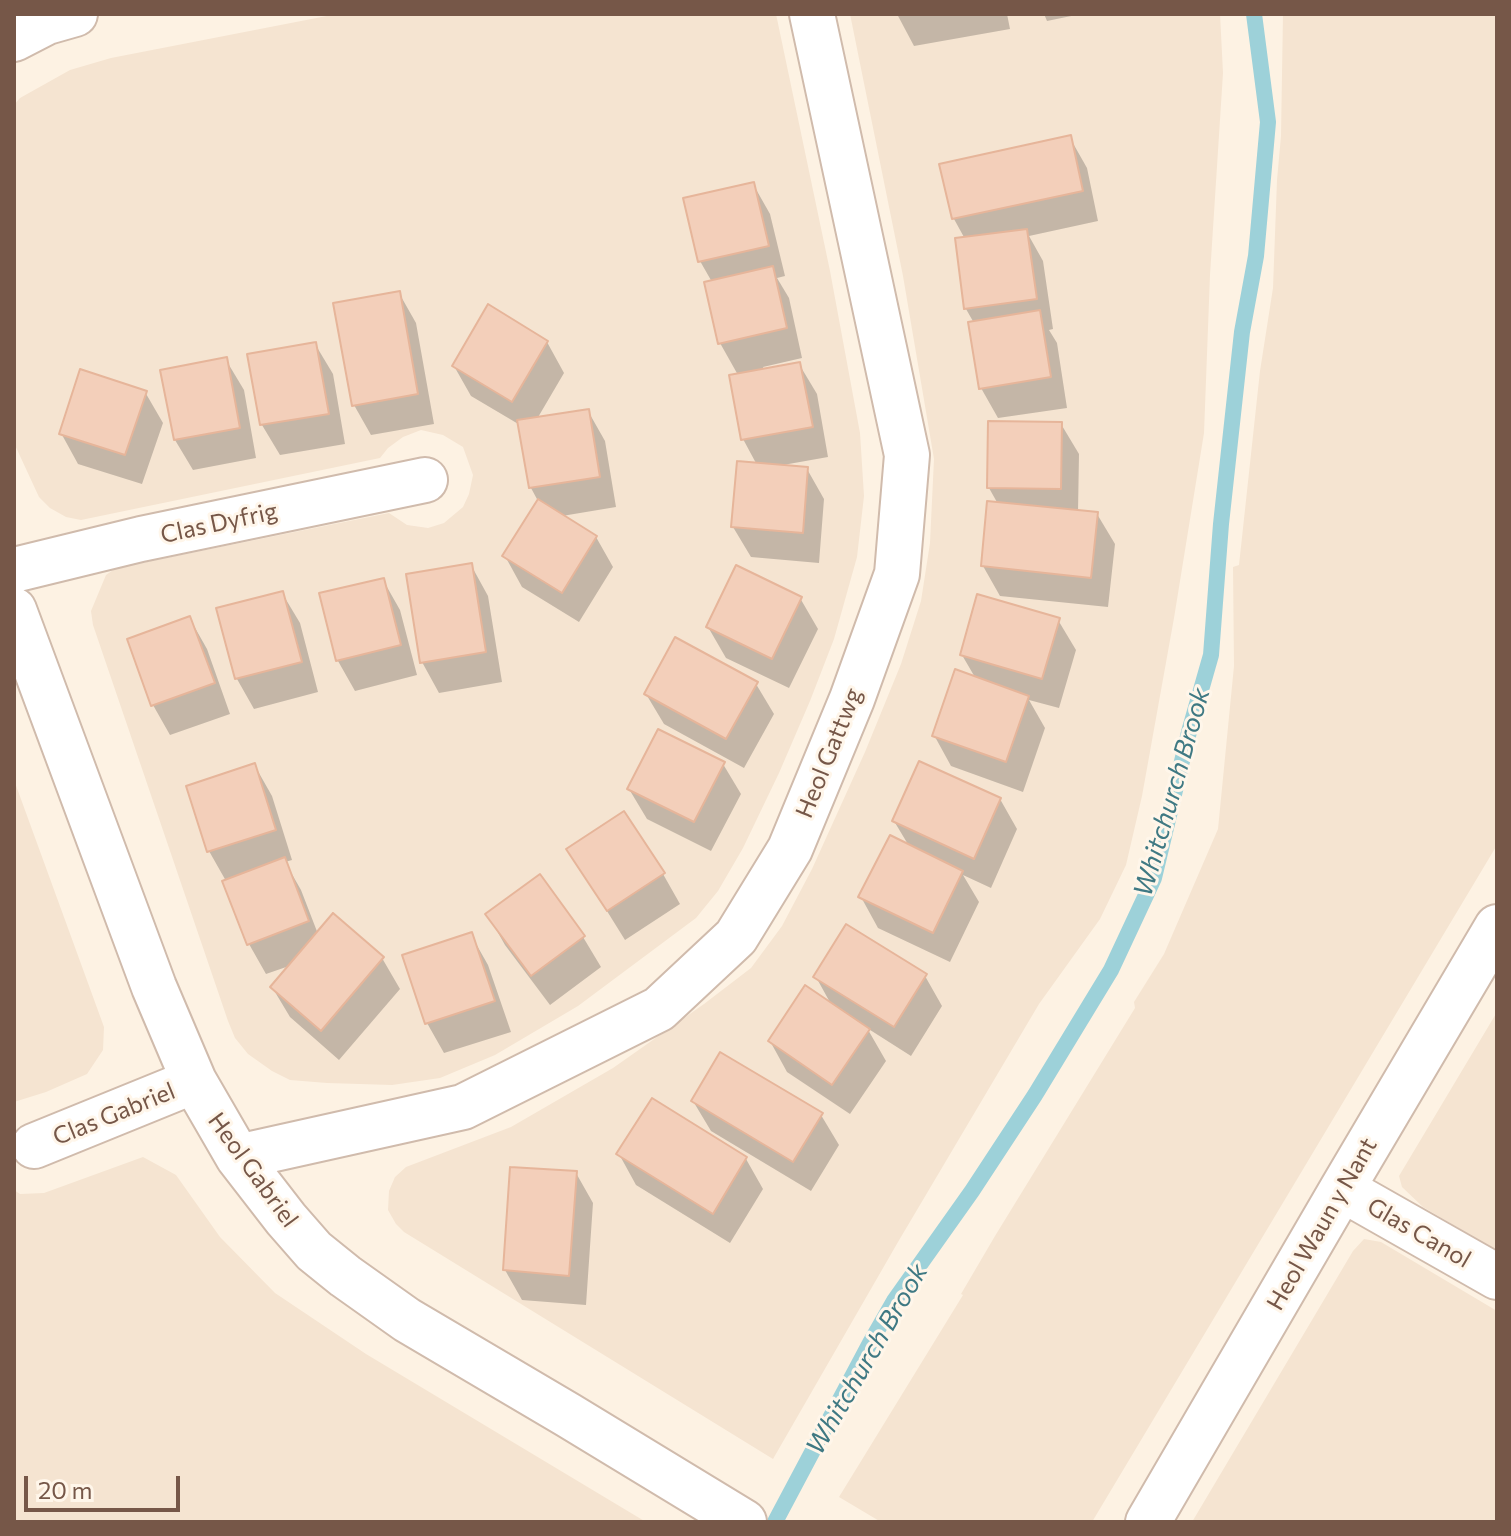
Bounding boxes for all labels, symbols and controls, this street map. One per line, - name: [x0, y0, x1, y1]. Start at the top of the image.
- street label: Clas Dyfrig: [158, 497, 280, 549]
- street label: Heol Gattwg: [790, 684, 868, 822]
- water label: Whitchurch Brook: [1127, 684, 1217, 900]
- street label: Clas Gabriel: [49, 1076, 179, 1152]
- street label: Heol Gabriel: [202, 1107, 304, 1233]
- street label: Heol Waun y Nant: [1261, 1133, 1383, 1315]
- street label: Glas Canol: [1362, 1192, 1476, 1274]
- water label: Whitchurch Brook: [800, 1258, 934, 1460]
- scale bar: [28, 1460, 184, 1510]
- text: 20 m: [38, 1475, 92, 1504]

